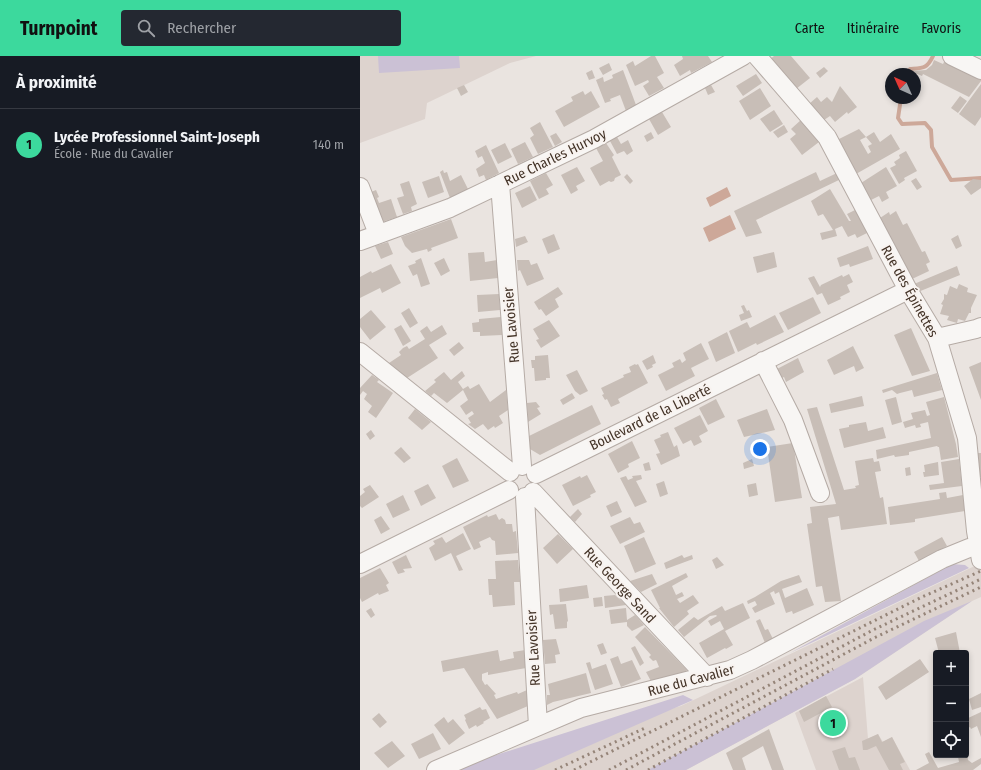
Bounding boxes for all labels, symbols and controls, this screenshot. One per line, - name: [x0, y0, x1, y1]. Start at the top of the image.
- search box: [121, 10, 401, 46]
- text: Turnpoint: [20, 17, 97, 40]
- icon: search: [135, 17, 157, 39]
- text: Rechercher: [167, 19, 236, 37]
- text: Carte: [795, 20, 825, 37]
- text: Itinéraire: [847, 20, 899, 37]
- text: Favoris: [921, 20, 961, 37]
- north arrow: [885, 68, 921, 104]
- text: À proximité: [16, 72, 97, 93]
- street label: Rue Charles Hurvoy: [501, 125, 610, 190]
- text: Lycée Professionnel Saint-Joseph: [54, 128, 260, 146]
- text: 1: [26, 137, 32, 152]
- text: 140 m: [313, 137, 344, 152]
- text: École · Rue du Cavalier: [54, 146, 173, 161]
- street label: Rue des Épinettes: [877, 242, 943, 340]
- street label: Rue Lavoisier: [500, 286, 523, 364]
- street label: Boulevard de la Liberté: [587, 381, 714, 454]
- your location: [750, 439, 770, 459]
- street label: Rue George Sand: [580, 544, 659, 627]
- street label: Rue Lavoisier: [523, 609, 544, 687]
- map controls: [933, 650, 969, 758]
- button: +: [933, 650, 969, 686]
- street label: Rue du Cavalier: [646, 661, 736, 700]
- button: −: [933, 686, 969, 722]
- pin: 1: [820, 708, 846, 738]
- button: locate: [933, 722, 969, 758]

